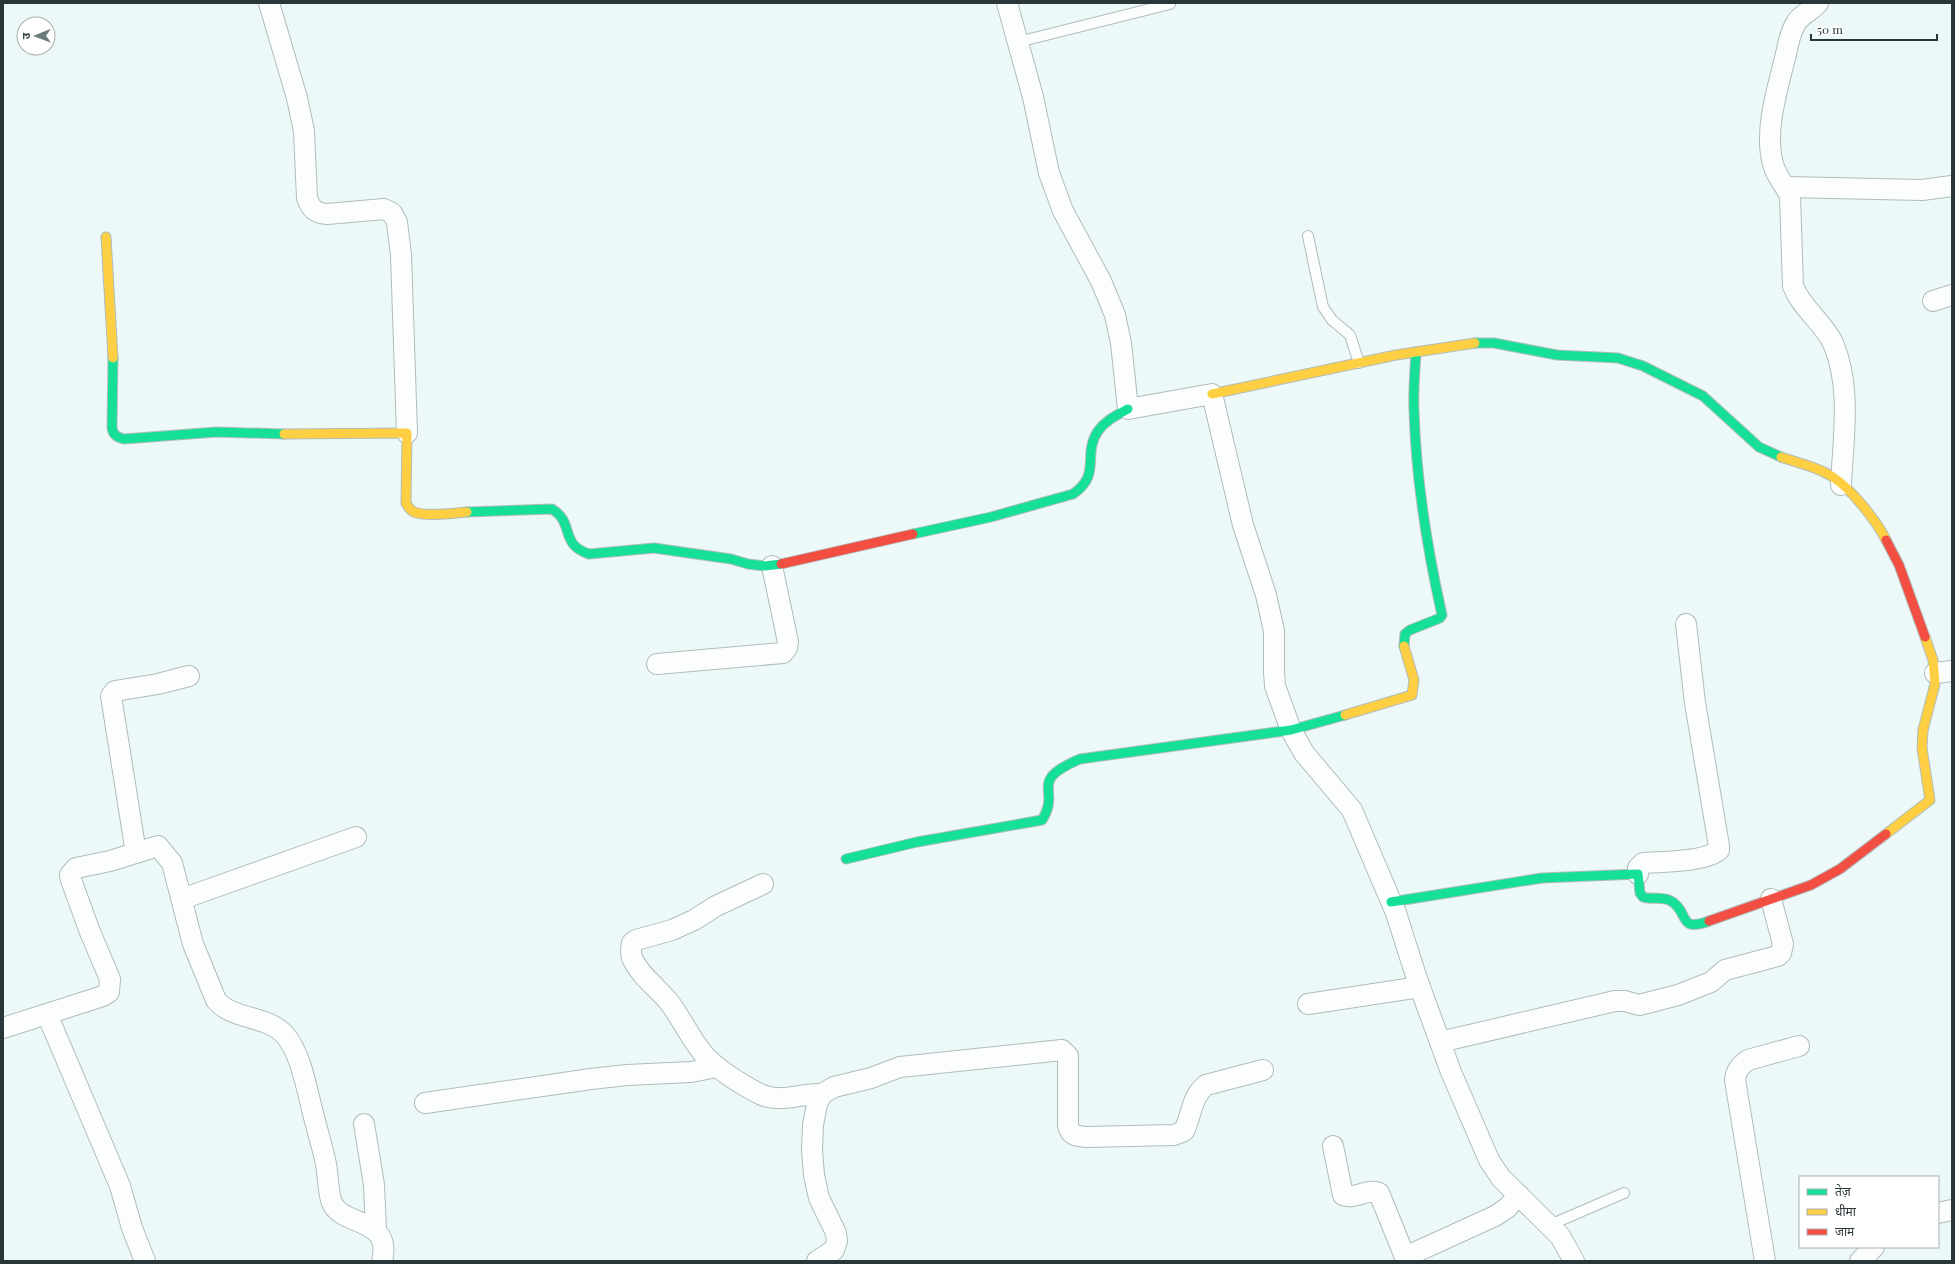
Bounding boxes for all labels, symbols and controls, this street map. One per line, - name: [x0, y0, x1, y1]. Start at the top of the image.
- north arrow: [16, 16, 56, 56]
- scale bar: [1811, 16, 1937, 42]
- text: 50 m: [1817, 21, 1843, 37]
- text: उ: [18, 32, 33, 40]
- legend: [1799, 1176, 1939, 1248]
- text: तेज़: [1835, 1183, 1852, 1199]
- text: धीमा: [1835, 1203, 1857, 1219]
- text: जाम: [1835, 1223, 1855, 1239]

